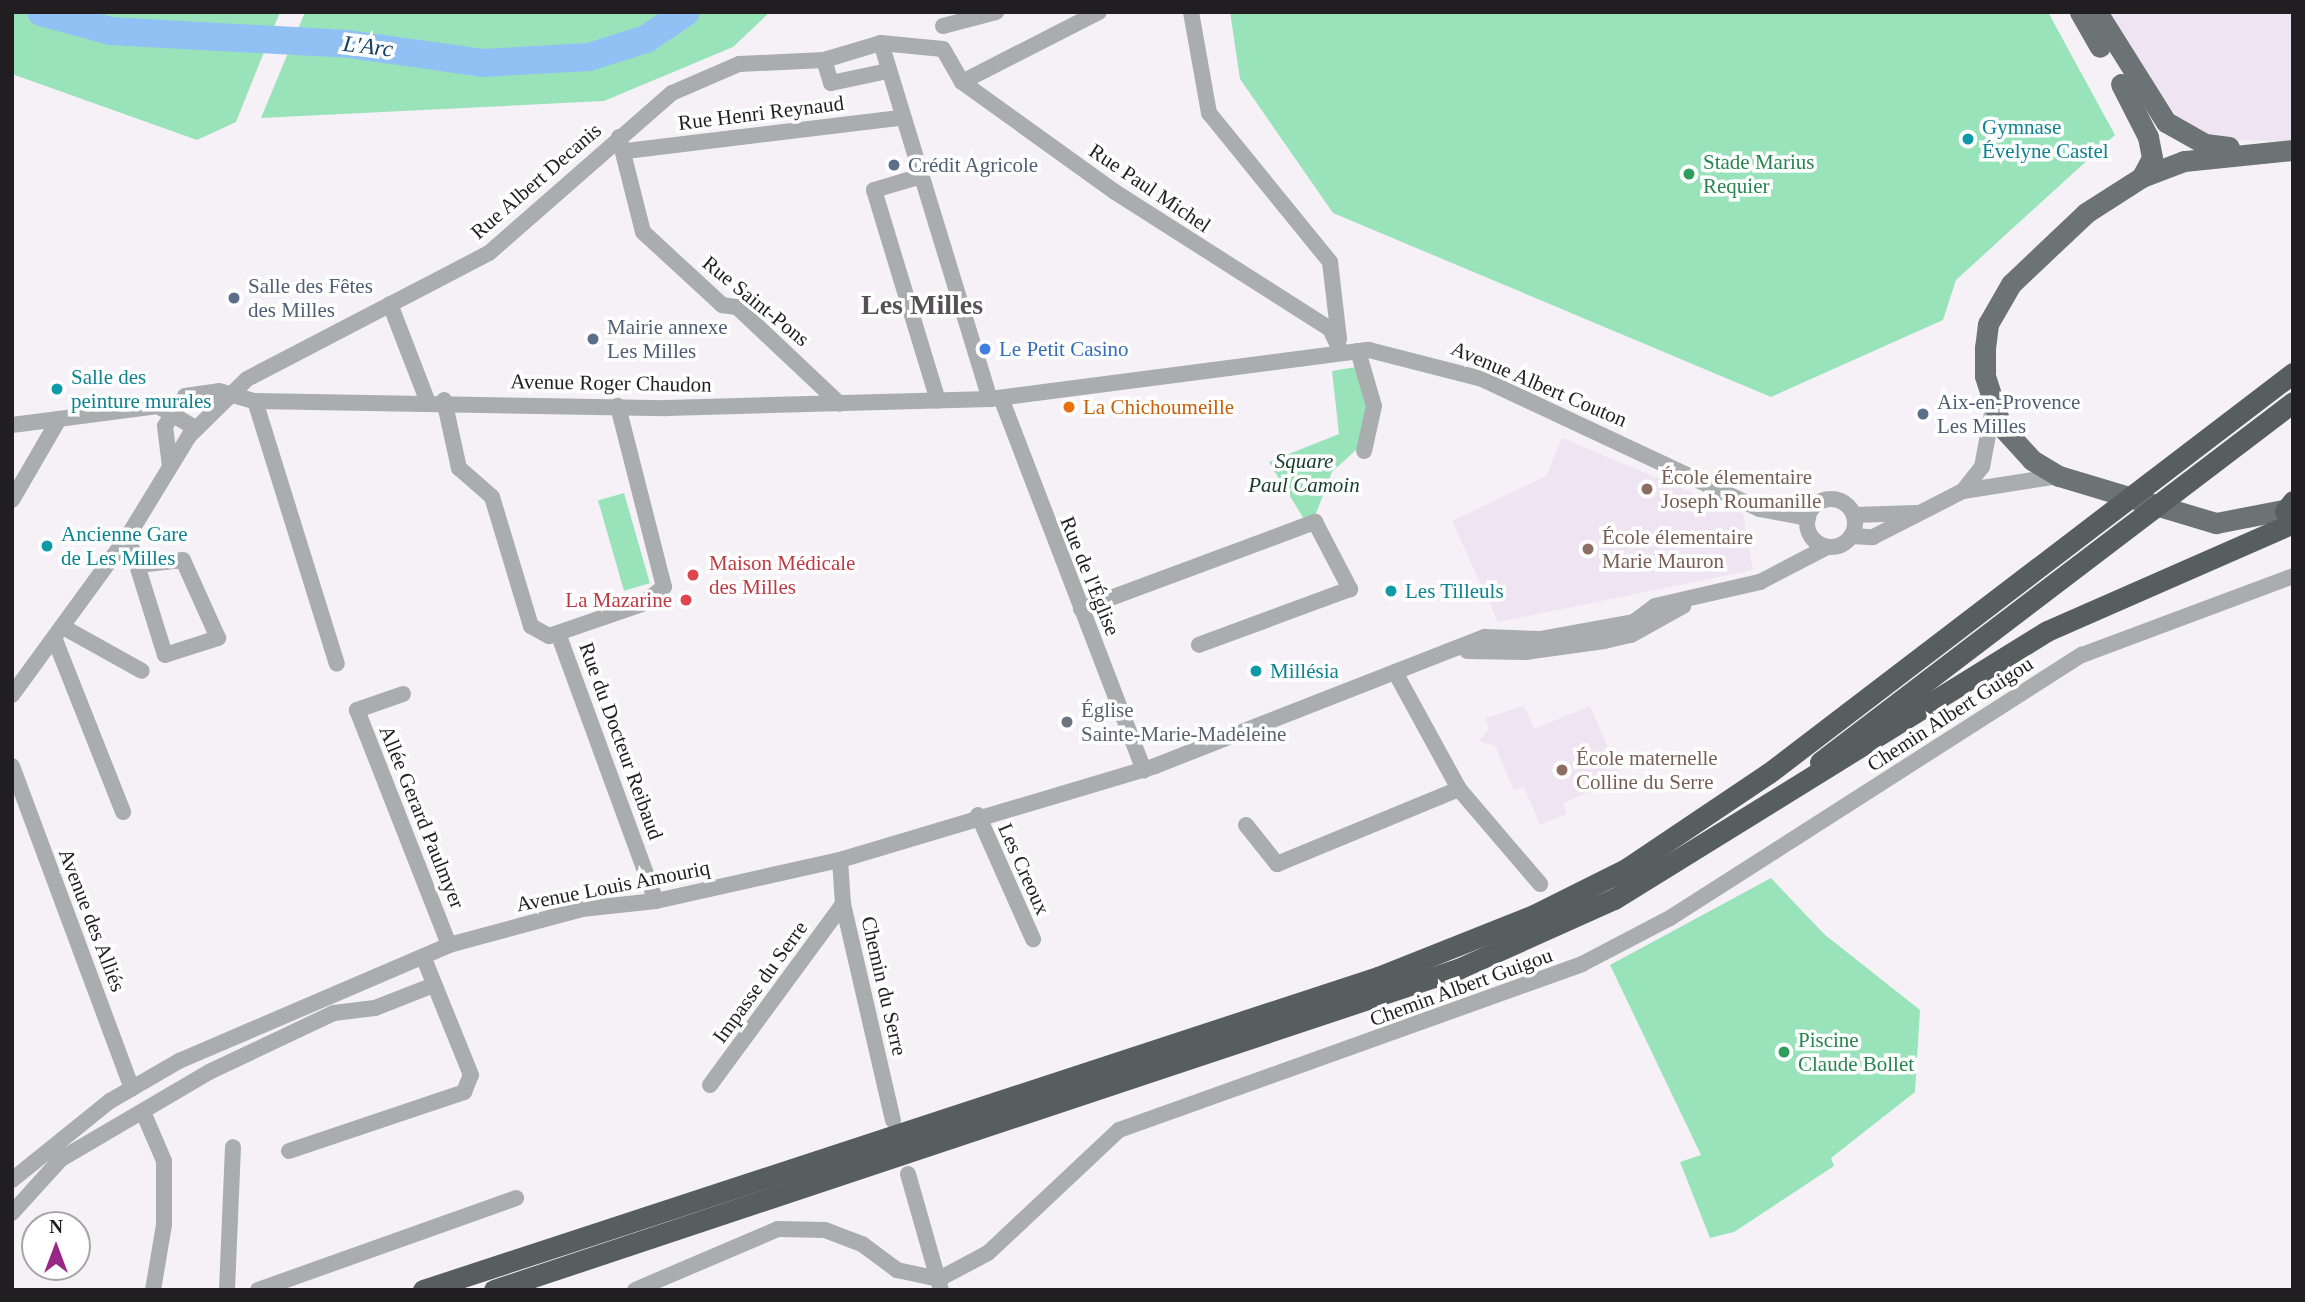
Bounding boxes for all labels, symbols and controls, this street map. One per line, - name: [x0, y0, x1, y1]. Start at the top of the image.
- water label: L'Arc: [341, 30, 395, 64]
- street label: Rue Henri Reynaud: [677, 90, 845, 136]
- place label: Gymnase Évelyne Castel: [1982, 114, 2109, 164]
- street label: Rue Albert Decanis: [465, 117, 607, 245]
- marker: Gymnase Évelyne Castel: [1960, 131, 1976, 147]
- street label: Rue Paul Michel: [1084, 138, 1216, 238]
- place label: Stade Marius Requier: [1703, 149, 1814, 199]
- place label: Crédit Agricole: [908, 152, 1039, 178]
- marker: Crédit Agricole: [886, 157, 902, 173]
- marker: Stade Marius Requier: [1681, 166, 1697, 182]
- street label: Rue Saint-Pons: [698, 250, 814, 352]
- place label: Salle des Fêtes des Milles: [248, 273, 373, 323]
- district label: Les Milles: [861, 288, 983, 322]
- marker: Salle des Fêtes des Milles: [226, 290, 242, 306]
- place label: Mairie annexe Les Milles: [607, 314, 728, 364]
- marker: Mairie annexe Les Milles: [585, 331, 601, 347]
- street label: Avenue Albert Couton: [1447, 335, 1631, 433]
- place label: Le Petit Casino: [999, 336, 1128, 362]
- marker: Le Petit Casino: [977, 341, 993, 357]
- place label: Salle des peinture murales: [71, 364, 212, 414]
- street label: Avenue Roger Chaudon: [510, 369, 712, 397]
- marker: Salle des peinture murales: [49, 381, 65, 397]
- place label: Aix-en-Provence Les Milles: [1937, 389, 2080, 439]
- place label: La Chichoumeille: [1083, 394, 1234, 420]
- marker: La Chichoumeille: [1061, 399, 1077, 415]
- marker: Aix-en-Provence Les Milles: [1915, 406, 1931, 422]
- park label: Square Paul Camoin: [1248, 448, 1360, 498]
- place label: École élementaire Joseph Roumanille: [1661, 464, 1821, 514]
- marker: École élementaire Joseph Roumanille: [1639, 481, 1655, 497]
- street label: Rue de l'Église: [1055, 513, 1125, 639]
- place label: Ancienne Gare de Les Milles: [61, 521, 188, 571]
- place label: École élementaire Marie Mauron: [1602, 524, 1753, 574]
- marker: Ancienne Gare de Les Milles: [39, 538, 55, 554]
- marker: École élementaire Marie Mauron: [1580, 541, 1596, 557]
- place label: Maison Médicale des Milles: [709, 550, 855, 600]
- marker: Maison Médicale des Milles: [683, 565, 703, 585]
- place label: Les Tilleuls: [1405, 578, 1504, 604]
- marker: Les Tilleuls: [1383, 583, 1399, 599]
- place label: La Mazarine: [565, 587, 672, 613]
- marker: La Mazarine: [678, 592, 694, 608]
- street label: Rue du Docteur Reibaud: [574, 639, 668, 843]
- street label: Chemin Albert Guigou: [1862, 651, 2038, 777]
- place label: Millésia: [1270, 658, 1339, 684]
- marker: Millésia: [1248, 663, 1264, 679]
- place label: Église Sainte-Marie-Madeleine: [1081, 697, 1286, 747]
- marker: Église Sainte-Marie-Madeleine: [1059, 714, 1075, 730]
- street label: Allée Gerard Paulmyer: [374, 722, 470, 912]
- place label: École maternelle Colline du Serre: [1576, 745, 1718, 795]
- marker: École maternelle Colline du Serre: [1554, 762, 1570, 778]
- street label: Les Creoux: [993, 819, 1055, 919]
- street label: Avenue des Alliés: [53, 844, 131, 996]
- street label: Avenue Louis Amouriq: [513, 855, 713, 917]
- street label: Chemin du Serre: [856, 914, 912, 1058]
- street label: Impasse du Serre: [707, 916, 813, 1048]
- street label: Chemin Albert Guigou: [1366, 942, 1556, 1032]
- place label: Piscine Claude Bollet: [1798, 1027, 1914, 1077]
- marker: Piscine Claude Bollet: [1776, 1044, 1792, 1060]
- north arrow: [21, 1211, 91, 1281]
- text: N: [49, 1216, 63, 1237]

